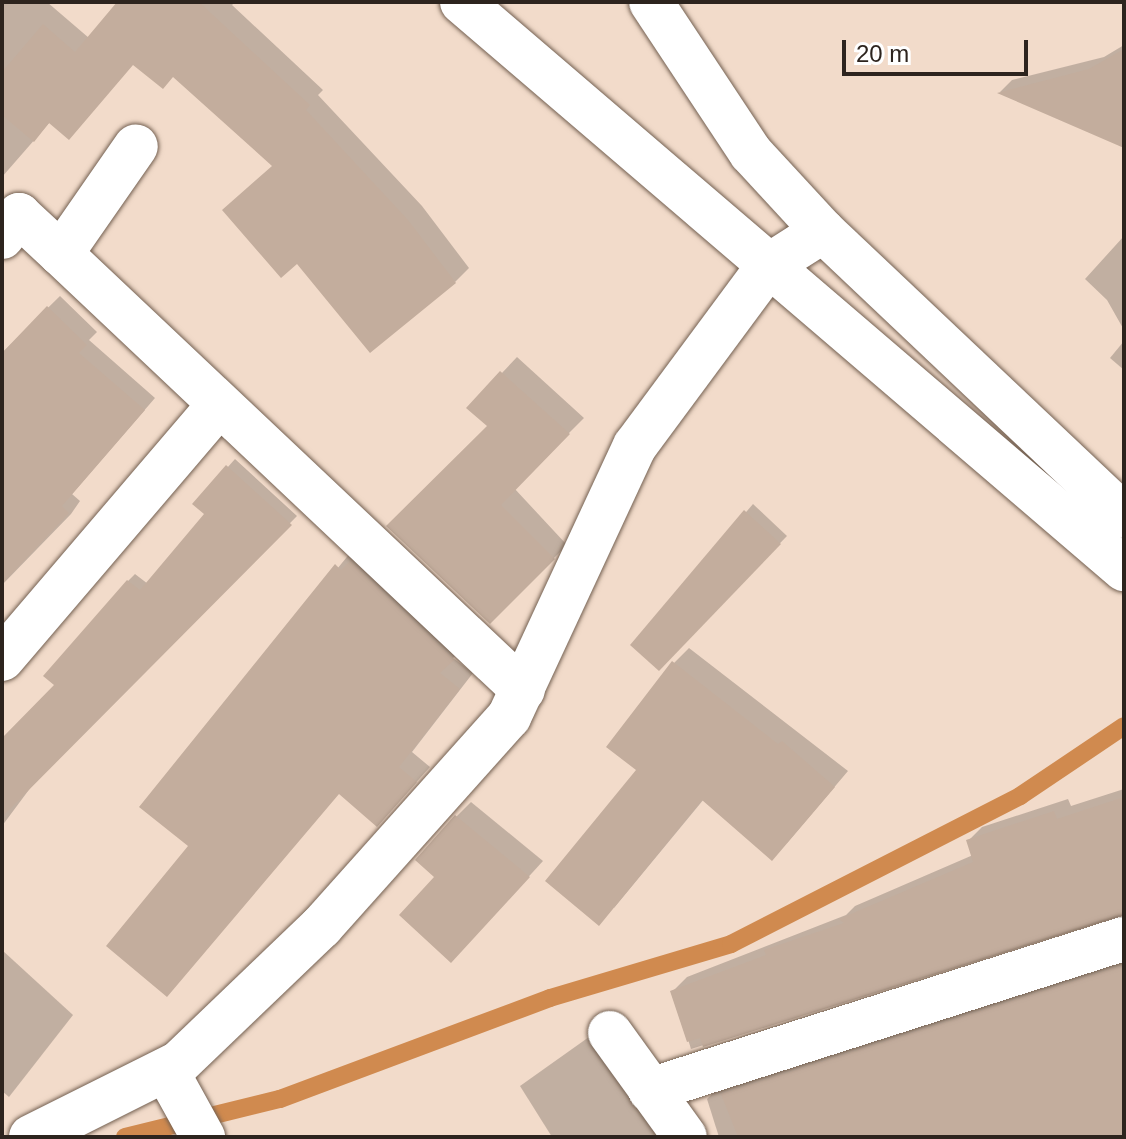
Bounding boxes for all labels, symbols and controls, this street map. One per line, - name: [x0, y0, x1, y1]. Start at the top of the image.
- scale bar: [846, 24, 1032, 74]
- text: 20 m: [856, 40, 909, 67]

